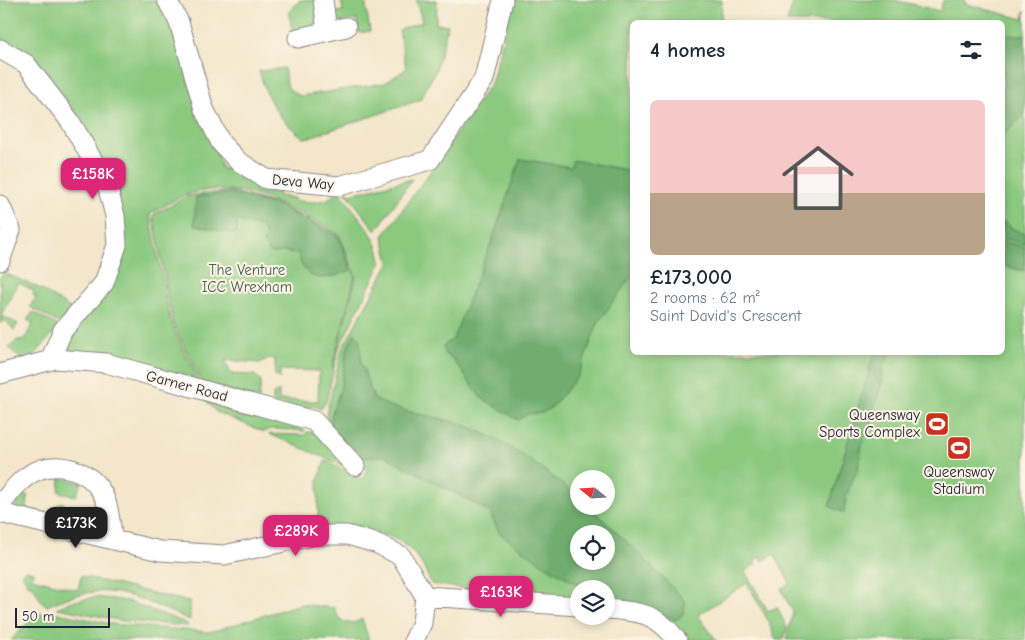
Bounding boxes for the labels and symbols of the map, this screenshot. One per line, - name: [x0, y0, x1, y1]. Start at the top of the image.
- pin: £158K: [58, 158, 128, 200]
- street label: Deva Way: [271, 170, 335, 194]
- park label: The Venture ICC Wrexham: [202, 261, 292, 296]
- street label: Garner Road: [144, 366, 230, 406]
- place label: Queensway Sports Complex: [819, 406, 921, 441]
- sports icon: Queensway Sports Complex: [924, 411, 950, 437]
- sports icon: Queensway Stadium: [946, 435, 972, 461]
- place label: Queensway Stadium: [924, 463, 995, 498]
- north arrow: [570, 470, 615, 515]
- pin: £173K: [41, 506, 111, 549]
- pin: £289K: [261, 514, 331, 557]
- pin: £163K: [466, 576, 536, 618]
- scale bar: [15, 605, 110, 628]

